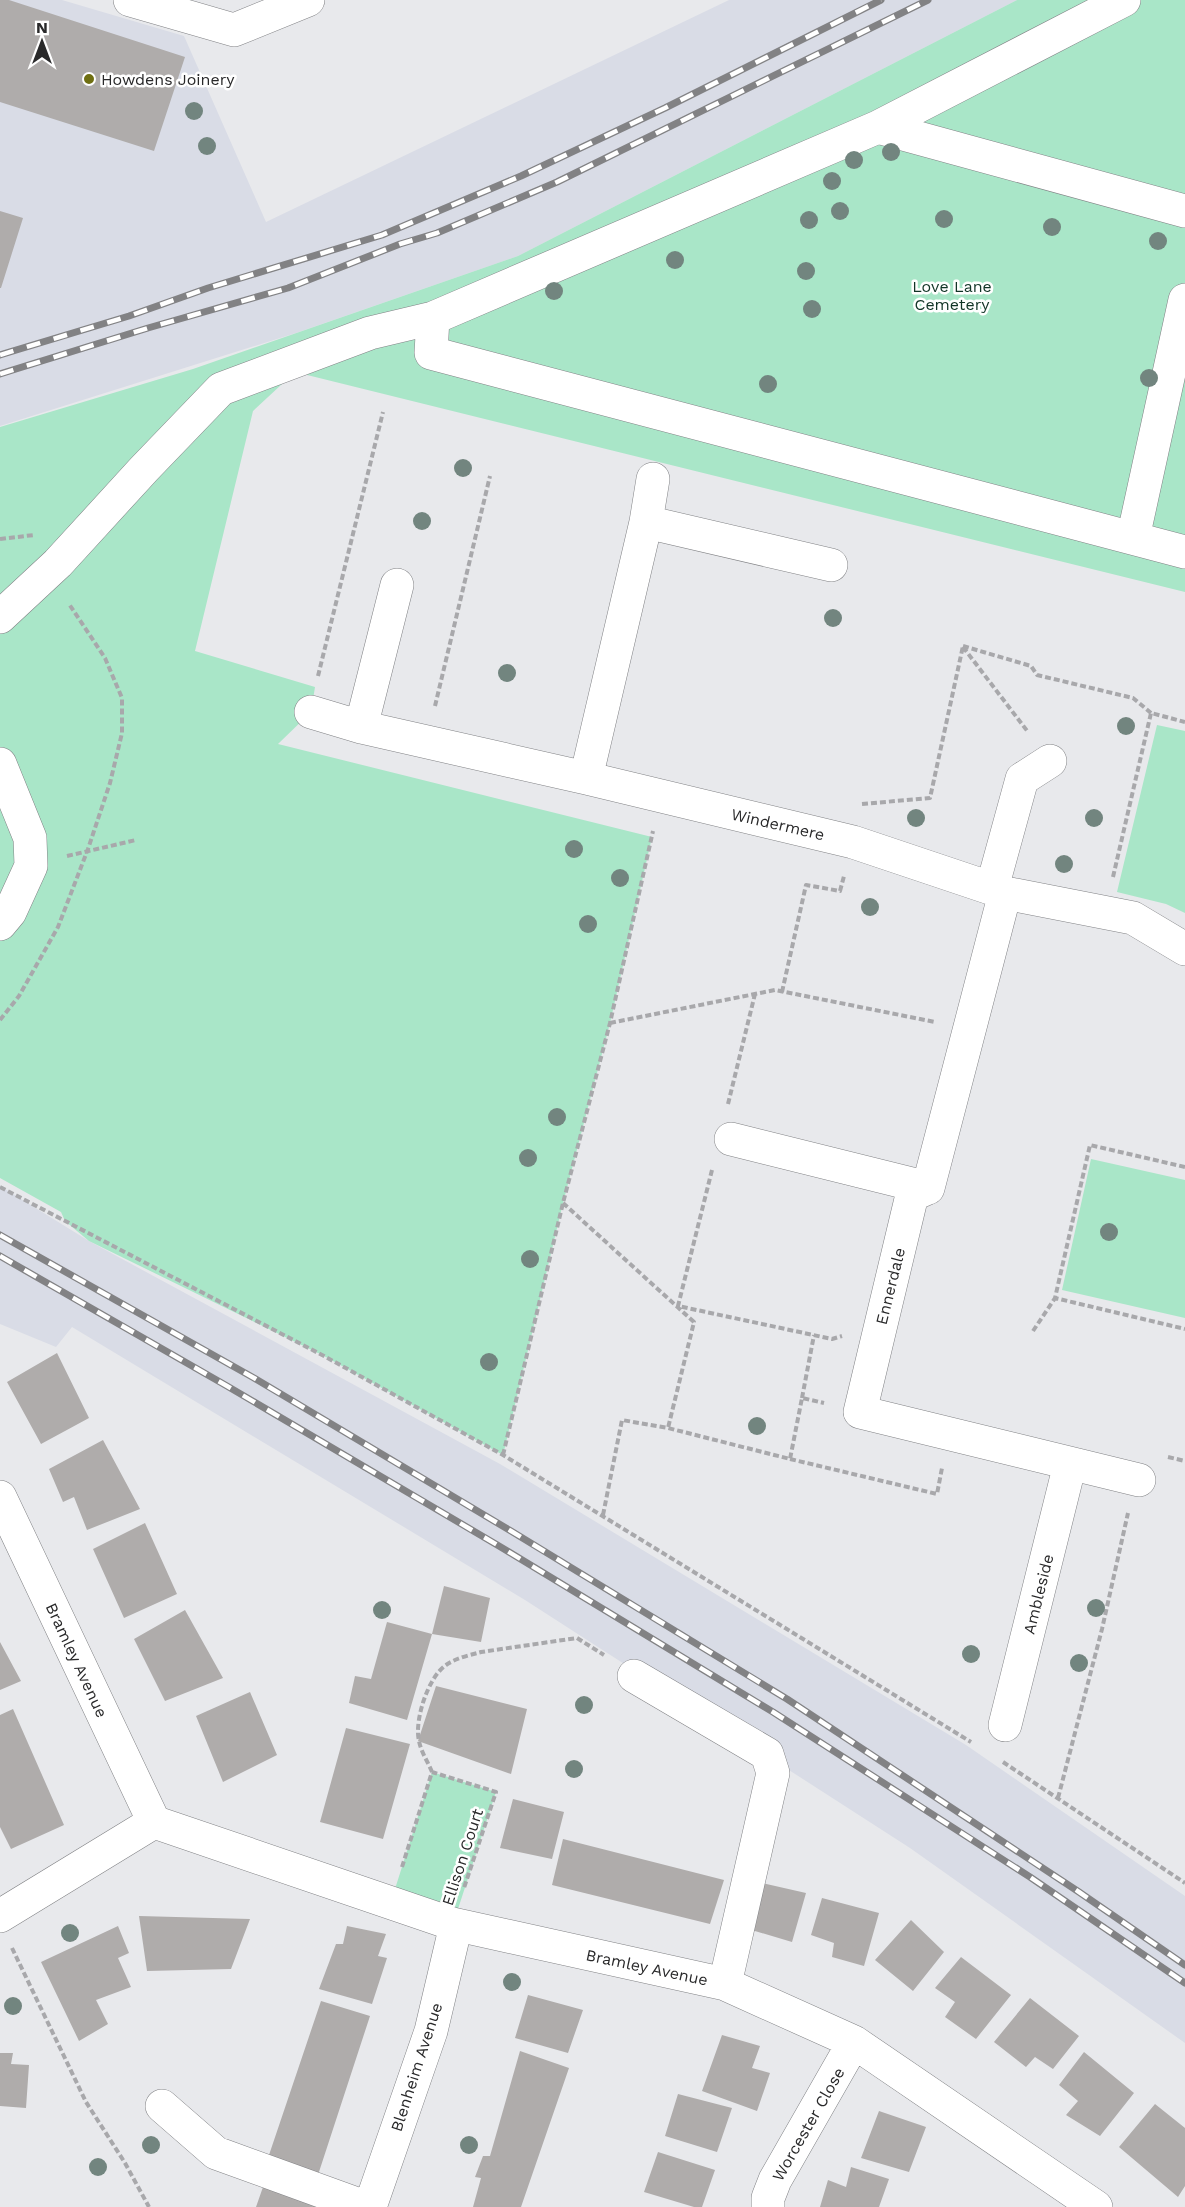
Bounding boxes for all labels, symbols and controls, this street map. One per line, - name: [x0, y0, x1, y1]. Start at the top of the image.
- north arrow: [12, 12, 72, 72]
- text: N: [36, 18, 48, 37]
- place label: Howdens Joinery: [101, 70, 235, 89]
- marker: Howdens Joinery: [82, 72, 96, 86]
- park label: Love Lane Cemetery: [912, 277, 992, 314]
- street label: Windermere: [729, 805, 826, 844]
- street label: Ennerdale: [872, 1246, 909, 1327]
- street label: Ambleside: [1019, 1552, 1058, 1636]
- street label: Bramley Avenue: [42, 1600, 111, 1720]
- street label: Ellison Court: [438, 1806, 487, 1908]
- street label: Bramley Avenue: [584, 1945, 710, 1990]
- street label: Blenheim Avenue: [387, 2000, 446, 2134]
- street label: Worcester Close: [768, 2064, 849, 2184]

